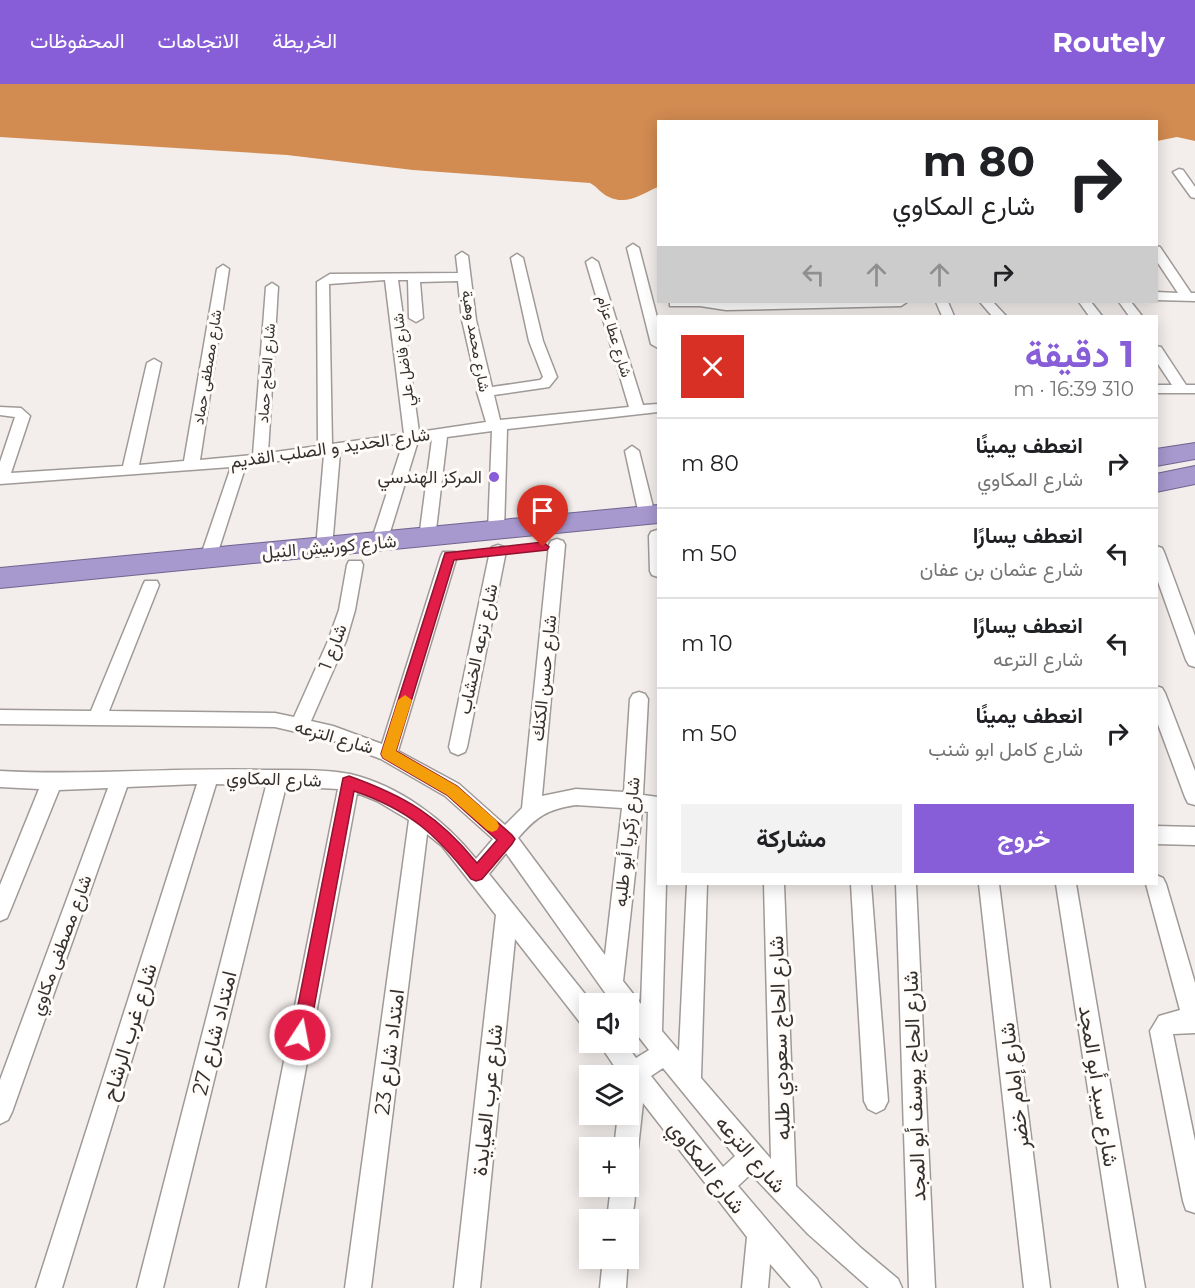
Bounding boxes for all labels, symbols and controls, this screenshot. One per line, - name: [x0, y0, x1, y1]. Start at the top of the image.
- text: Routely: [1052, 25, 1165, 59]
- text: المحفوظات: [30, 28, 125, 53]
- text: الاتجاهات: [158, 28, 239, 53]
- text: الخريطة: [272, 28, 337, 53]
- text: 80 m: [923, 135, 1035, 187]
- icon: right: [1056, 144, 1134, 222]
- text: شارع المكاوي: [892, 189, 1035, 222]
- icon: left: [797, 258, 830, 291]
- icon: ahead: [860, 258, 893, 291]
- icon: ahead: [923, 258, 956, 291]
- icon: right: [986, 258, 1019, 291]
- street label: شارع محمد وهبة: [456, 289, 494, 394]
- street label: شارع عطا عزام: [592, 293, 637, 380]
- street label: شارع مصطفى حماد: [189, 308, 227, 426]
- street label: شارع فاضل علي: [388, 312, 422, 408]
- street label: شارع الحاج حماد: [253, 322, 281, 424]
- text: 1 دقيقة: [1025, 332, 1134, 376]
- button: close: [681, 335, 744, 398]
- text: 310 m · 16:39: [1013, 377, 1134, 401]
- street label: شارع الحديد و الصلب القديم: [229, 423, 432, 474]
- text: انعطف يمينًا: [975, 432, 1083, 459]
- icon: right: [1101, 447, 1134, 480]
- text: 80 m: [681, 450, 739, 477]
- place label: المركز الهندسي: [378, 466, 482, 492]
- text: شارع المكاوي: [977, 467, 1083, 491]
- marker: المركز الهندسي: [487, 470, 501, 484]
- pin: [517, 485, 568, 547]
- icon: arrive: [526, 494, 559, 527]
- text: انعطف يسارًا: [973, 522, 1083, 549]
- street label: شارع كورنيش النيل: [261, 530, 397, 565]
- icon: left: [1101, 537, 1134, 570]
- text: 50 m: [681, 540, 737, 567]
- text: شارع عثمان بن عفان: [920, 557, 1083, 581]
- street label: شارع ترعه الخشاب: [453, 582, 504, 716]
- text: انعطف يسارًا: [973, 612, 1083, 639]
- street label: شارع حسن الكنك: [526, 614, 563, 742]
- street label: شارع 1: [314, 621, 353, 673]
- icon: left: [1101, 627, 1134, 660]
- text: 10 m: [681, 630, 733, 657]
- text: شارع الترعه: [993, 647, 1083, 671]
- text: انعطف يمينًا: [975, 702, 1083, 729]
- street label: شارع الترعه: [292, 715, 376, 760]
- icon: right: [1101, 717, 1134, 750]
- text: 50 m: [681, 720, 737, 747]
- text: شارع كامل ابو شنب: [928, 737, 1083, 761]
- street label: شارع المكاوي: [226, 766, 322, 796]
- street label: شارع زكريا أبو طلبه: [609, 776, 646, 908]
- button: مشاركة: [681, 804, 902, 873]
- button: خروج: [914, 804, 1134, 873]
- street label: شارع مصطفى مكاوي: [25, 872, 100, 1020]
- street label: شارع الحاج سعودي طلبه: [763, 935, 800, 1141]
- street label: شارع غرب الرشاح: [96, 960, 164, 1104]
- street label: امتداد شارع 27: [186, 968, 243, 1098]
- street label: شارع الحاج يوسف أبو المجد: [897, 970, 933, 1202]
- street label: امتداد شارع 23: [369, 988, 411, 1117]
- map controls: [579, 993, 639, 1269]
- button: sound: [579, 993, 639, 1053]
- position arrow: [268, 1003, 332, 1067]
- street label: شارع سيد أبو المجد: [1072, 1004, 1124, 1169]
- street label: شارع إمام خضر: [994, 1021, 1036, 1152]
- street label: شارع عرب العيايدة: [467, 1023, 509, 1177]
- button: layers: [579, 1065, 639, 1125]
- street label: شارع الترعه: [709, 1110, 791, 1199]
- street label: شارع المكاوي: [659, 1116, 751, 1222]
- button: +: [579, 1137, 639, 1197]
- button: −: [579, 1209, 639, 1269]

